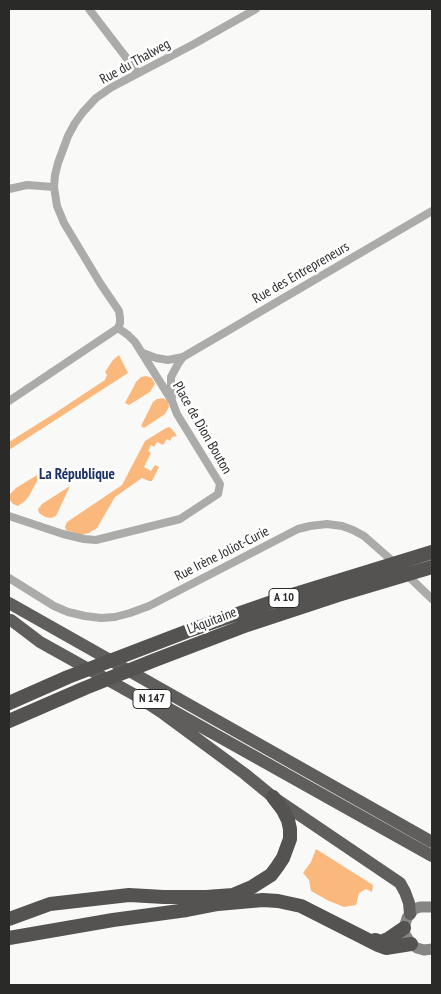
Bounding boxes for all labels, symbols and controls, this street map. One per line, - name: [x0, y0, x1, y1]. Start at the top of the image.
- street label: Rue du Thalweg: [97, 36, 173, 88]
- street label: Rue des Entrepreneurs: [250, 238, 352, 308]
- street label: Place de Dion Bouton: [169, 379, 235, 477]
- district label: La République: [39, 466, 115, 484]
- street label: Rue Irène Joliot-Curie: [172, 523, 272, 585]
- road number: A 10: [269, 588, 299, 608]
- street label: L'Aquitaine: [185, 604, 239, 638]
- road number: N 147: [133, 690, 171, 709]

